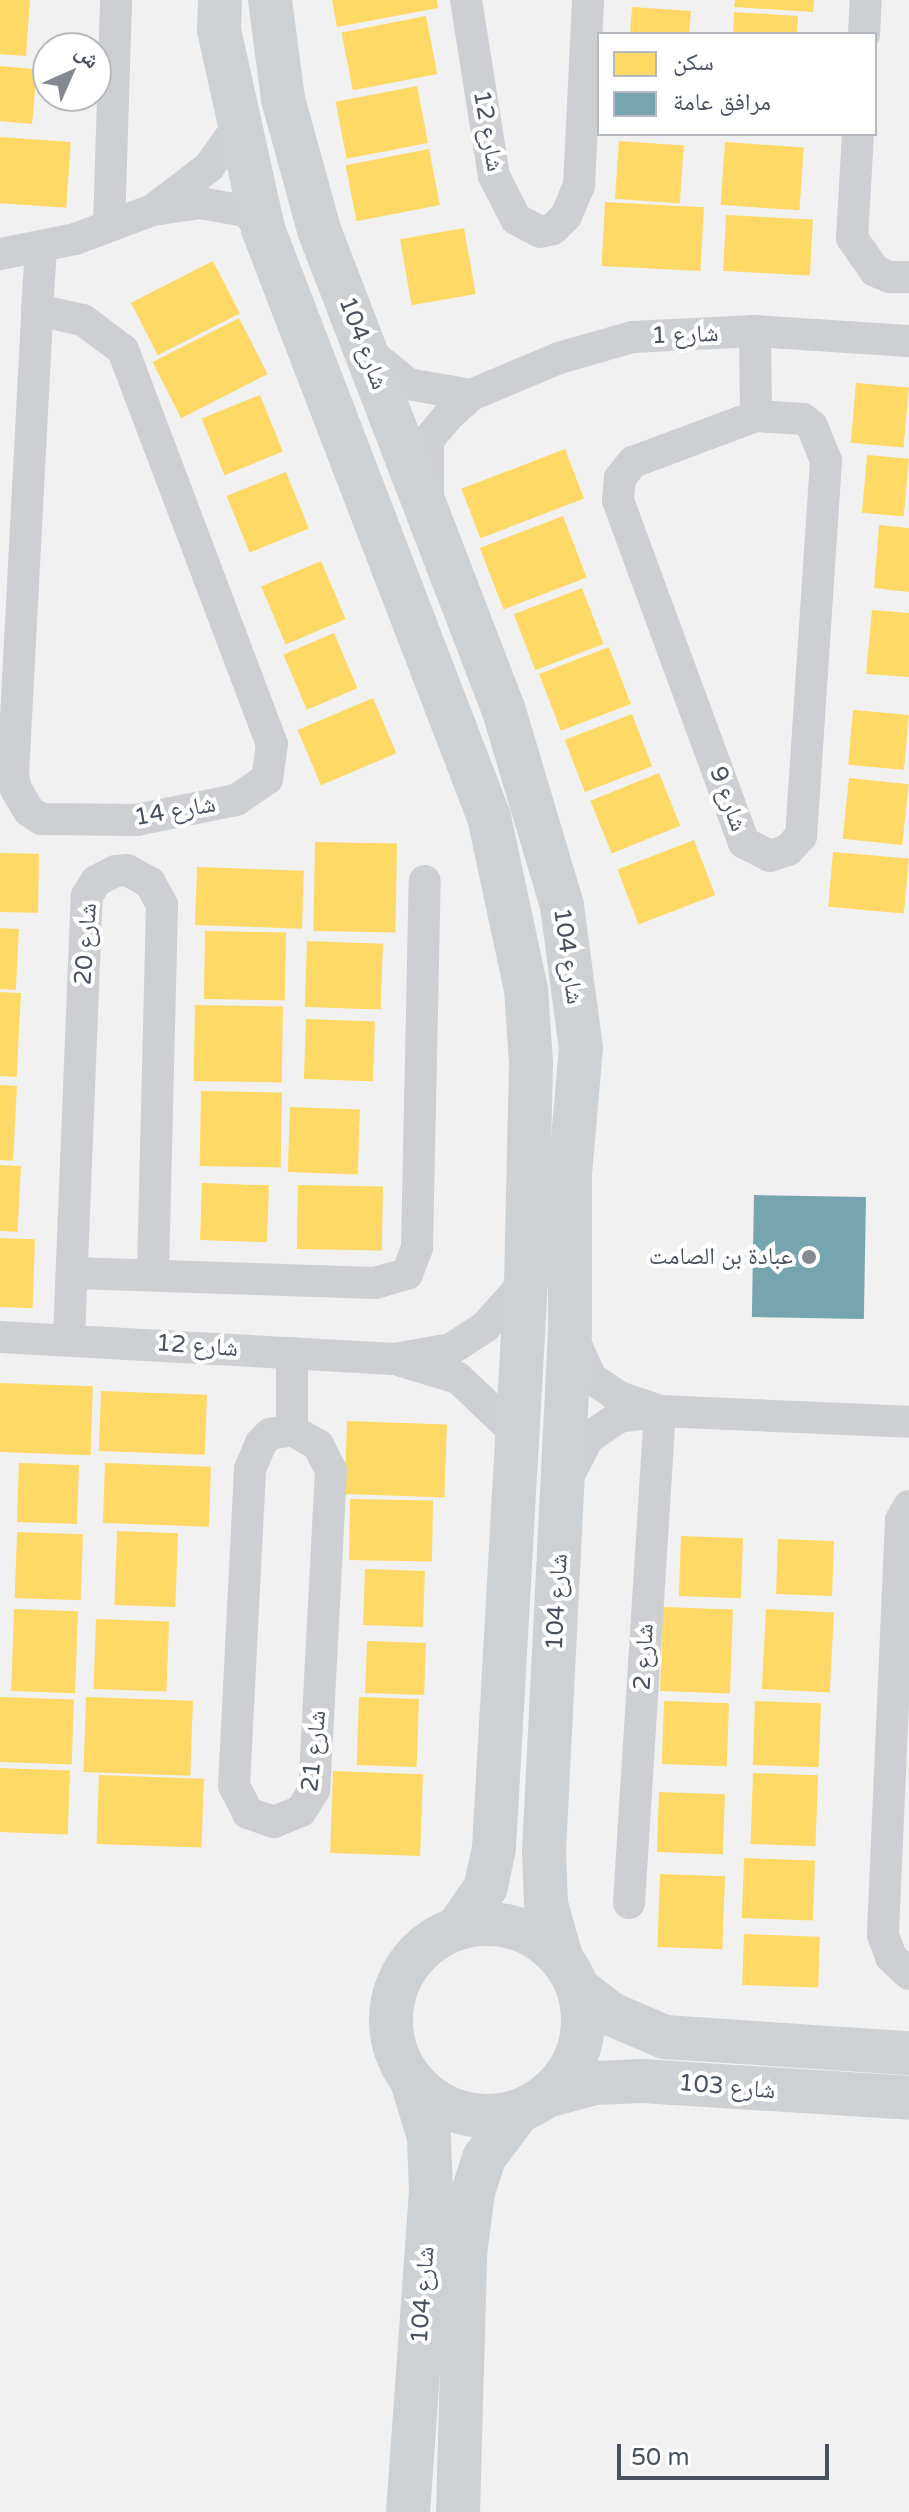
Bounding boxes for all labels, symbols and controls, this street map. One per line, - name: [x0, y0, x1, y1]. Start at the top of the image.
- north arrow: [32, 32, 112, 112]
- legend: [597, 32, 877, 136]
- text: ش: [70, 39, 105, 74]
- text: سكن: [673, 48, 714, 77]
- street label: شارع 12: [467, 88, 509, 174]
- text: مرافق عامة: [673, 88, 771, 117]
- street label: شارع 104: [332, 293, 394, 393]
- street label: شارع 1: [651, 319, 719, 351]
- street label: شارع 9: [703, 763, 753, 835]
- street label: شارع 14: [132, 790, 218, 832]
- street label: شارع 20: [69, 902, 103, 986]
- street label: شارع 104: [547, 906, 589, 1006]
- place label: عبادة بن الصامت: [649, 1243, 793, 1271]
- marker: عبادة بن الصامت: [800, 1248, 818, 1266]
- street label: شارع 12: [155, 1329, 239, 1363]
- street label: شارع 104: [540, 1553, 574, 1651]
- street label: شارع 2: [628, 1623, 660, 1691]
- street label: شارع 21: [295, 1709, 333, 1793]
- street label: شارع 103: [677, 2068, 777, 2106]
- street label: شارع 104: [405, 2246, 441, 2344]
- scale bar: [621, 2428, 833, 2478]
- text: 50 m: [631, 2443, 689, 2472]

